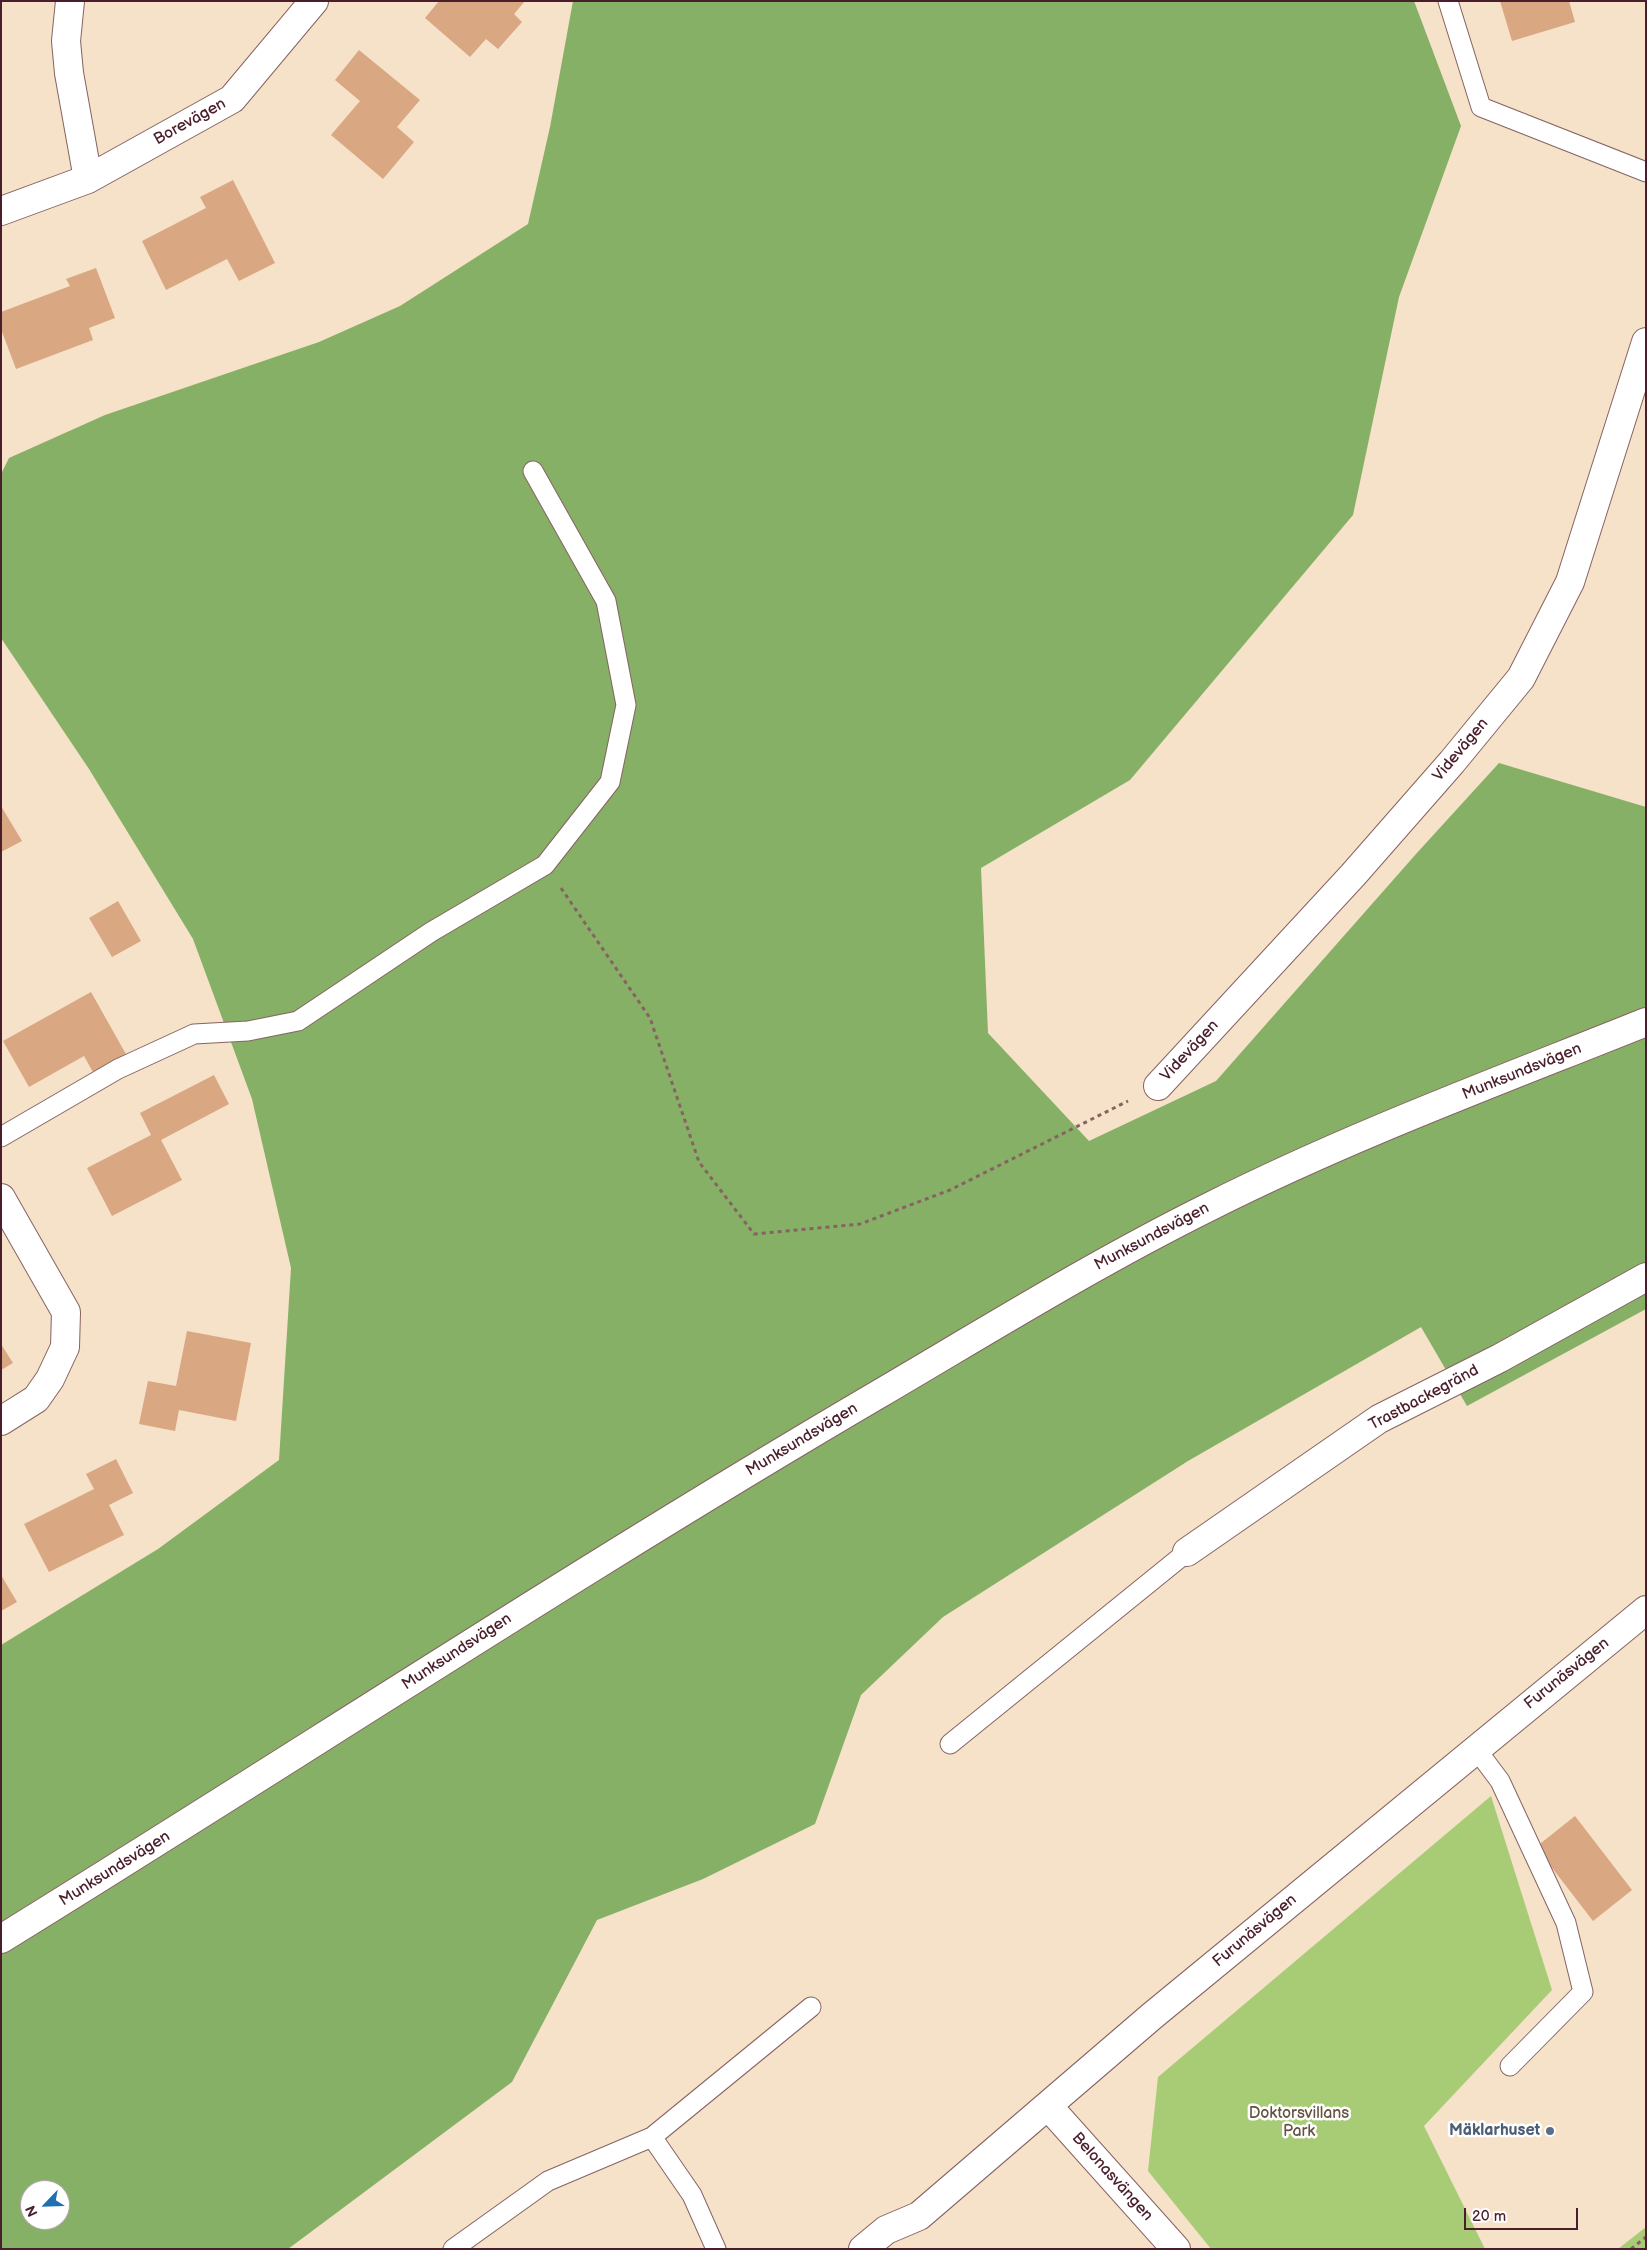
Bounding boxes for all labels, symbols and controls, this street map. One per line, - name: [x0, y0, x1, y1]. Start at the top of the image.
- street label: Borevägen: [151, 94, 229, 150]
- street label: Videvägen: [1429, 715, 1493, 785]
- street label: Videvägen: [1157, 1016, 1223, 1086]
- street label: Munksundsvägen: [1460, 1039, 1584, 1105]
- street label: Munksundsvägen: [1091, 1199, 1213, 1275]
- street label: Trastbackegränd: [1366, 1361, 1482, 1435]
- street label: Munksundsvägen: [743, 1399, 861, 1481]
- street label: Munksundsvägen: [399, 1609, 515, 1695]
- street label: Furunäsvägen: [1521, 1634, 1613, 1714]
- street label: Munksundsvägen: [56, 1827, 174, 1911]
- street label: Furunäsvägen: [1209, 1890, 1301, 1972]
- park label: Doktorsvillans Park: [1249, 2104, 1349, 2142]
- place label: Mäklarhuset: [1449, 2121, 1540, 2141]
- marker: Mäklarhuset: [1544, 2125, 1556, 2137]
- street label: Belonasvängen: [1067, 2129, 1157, 2225]
- north arrow: [20, 2180, 70, 2230]
- scale bar: [1467, 2198, 1581, 2230]
- text: N: [22, 2203, 42, 2219]
- text: 20 m: [1472, 2207, 1506, 2226]

